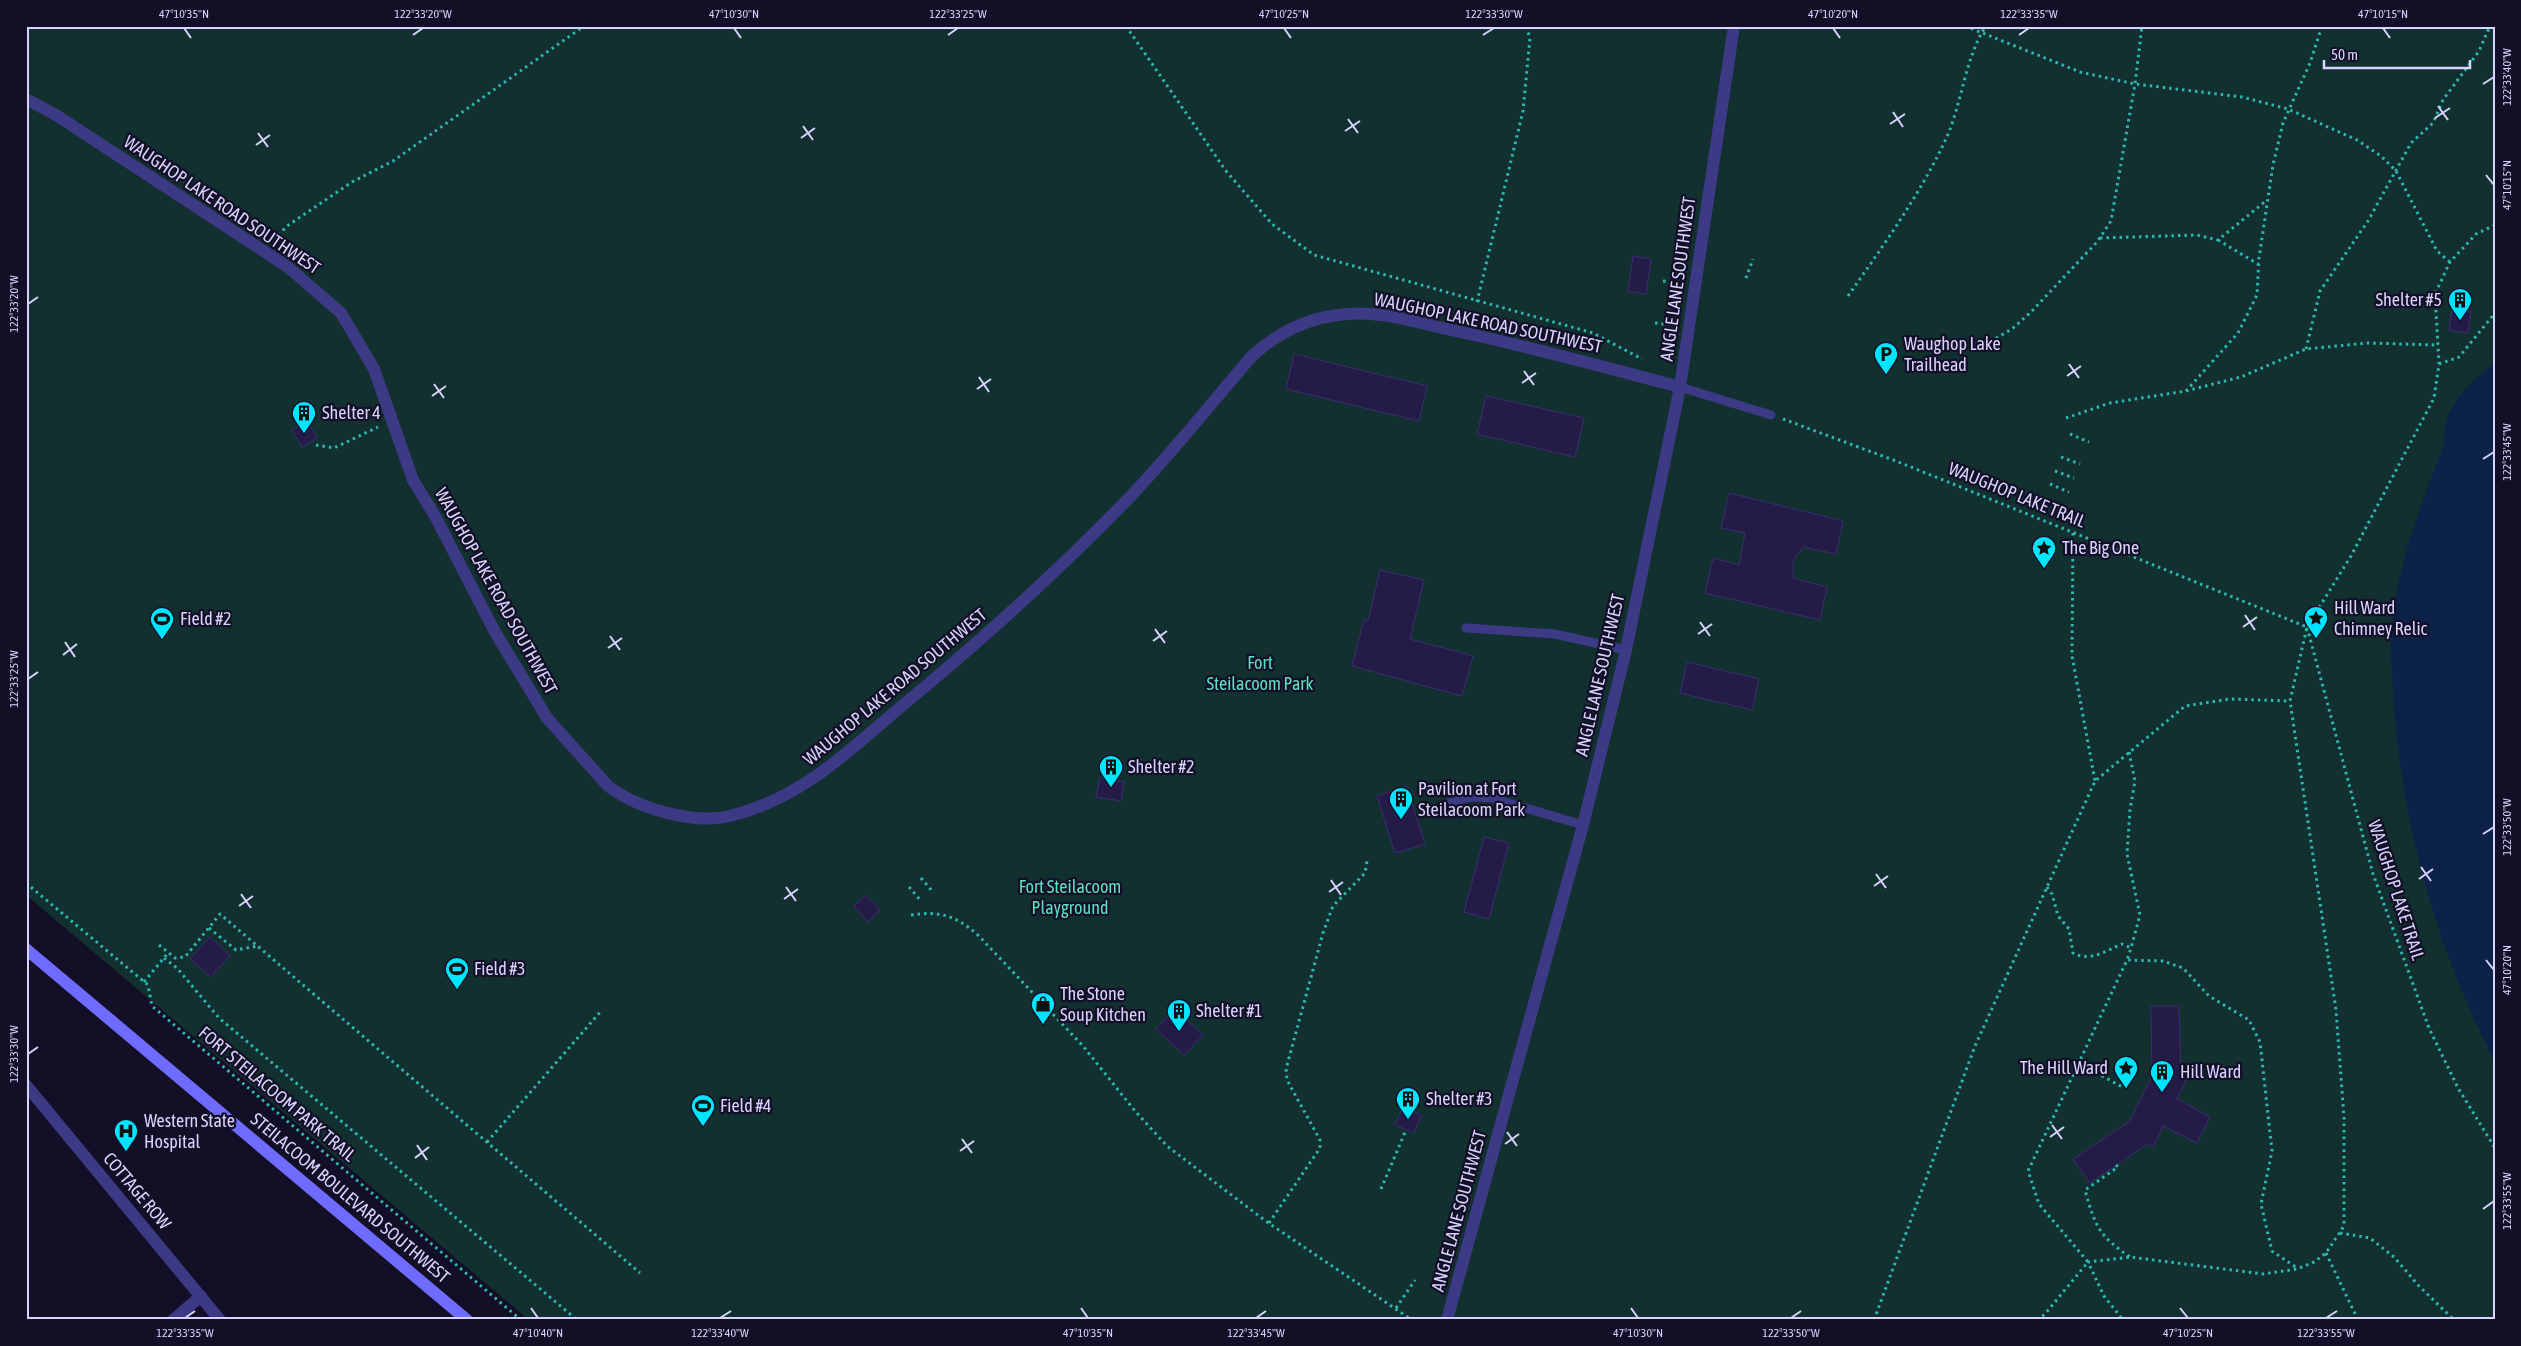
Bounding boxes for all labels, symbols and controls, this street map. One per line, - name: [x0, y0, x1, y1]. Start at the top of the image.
- text: 47°10'35"N: [159, 7, 209, 21]
- text: 122°33'20"W: [394, 7, 452, 21]
- text: 47°10'30"N: [709, 7, 759, 21]
- text: 122°33'25"W: [929, 7, 987, 21]
- text: 47°10'25"N: [1259, 7, 1309, 21]
- text: 122°33'30"W: [1465, 7, 1523, 21]
- text: 47°10'20"N: [1808, 7, 1858, 21]
- text: 122°33'35"W: [2000, 7, 2058, 21]
- text: 47°10'15"N: [2358, 7, 2408, 21]
- scale bar: [2324, 38, 2470, 70]
- text: 50 m: [2331, 46, 2358, 63]
- text: 122°33'40"W: [2500, 48, 2514, 106]
- street label: WAUGHOP LAKE ROAD SOUTHWEST: [120, 131, 325, 278]
- text: 47°10'15"N: [2500, 160, 2514, 210]
- street label: ANGLE LANE SOUTHWEST: [1656, 195, 1699, 363]
- text: 122°33'20"W: [7, 275, 21, 333]
- building icon: Shelter #5: [2447, 287, 2473, 321]
- street label: WAUGHOP LAKE ROAD SOUTHWEST: [1372, 288, 1604, 357]
- place label: Shelter #5: [2375, 289, 2442, 310]
- place label: Waughop Lake Trailhead: [1904, 333, 2001, 375]
- parking icon: Waughop Lake Trailhead: [1873, 341, 1899, 375]
- building icon: Shelter 4: [291, 400, 317, 434]
- place label: Shelter 4: [322, 402, 381, 423]
- text: 122°33'45"W: [2500, 423, 2514, 481]
- street label: WAUGHOP LAKE TRAIL: [1946, 457, 2089, 532]
- street label: WAUGHOP LAKE ROAD SOUTHWEST: [431, 484, 562, 698]
- place icon: The Big One: [2031, 535, 2057, 569]
- place label: The Big One: [2062, 537, 2139, 558]
- street label: ANGLE LANE SOUTHWEST: [1571, 592, 1628, 758]
- place label: Hill Ward Chimney Relic: [2334, 597, 2428, 639]
- street label: WAUGHOP LAKE ROAD SOUTHWEST: [799, 604, 991, 769]
- place icon: Hill Ward Chimney Relic: [2303, 605, 2329, 639]
- sports icon: Field #2: [149, 606, 175, 640]
- place label: Field #2: [180, 608, 232, 629]
- text: 122°33'25"W: [7, 650, 21, 708]
- park label: Fort Steilacoom Park: [1206, 652, 1314, 694]
- building icon: Shelter #2: [1098, 754, 1124, 788]
- place label: Shelter #2: [1128, 756, 1195, 777]
- place label: Pavilion at Fort Steilacoom Park: [1418, 778, 1525, 820]
- building icon: Pavilion at Fort Steilacoom Park: [1388, 786, 1414, 820]
- text: 122°33'50"W: [2500, 798, 2514, 856]
- street label: WAUGHOP LAKE TRAIL: [2364, 817, 2429, 963]
- park label: Fort Steilacoom Playground: [1019, 876, 1121, 918]
- text: 47°10'20"N: [2500, 945, 2514, 995]
- sports icon: Field #3: [444, 956, 470, 990]
- place label: Field #3: [474, 958, 526, 979]
- place label: The Stone Soup Kitchen: [1060, 983, 1146, 1025]
- shop icon: The Stone Soup Kitchen: [1030, 991, 1056, 1025]
- building icon: Shelter #1: [1166, 998, 1192, 1032]
- place label: Shelter #1: [1196, 1000, 1263, 1021]
- street label: FORT STEILACOOM PARK TRAIL: [195, 1022, 360, 1165]
- text: 122°33'30"W: [7, 1025, 21, 1083]
- place icon: The Hill Ward: [2113, 1055, 2139, 1089]
- place label: The Hill Ward: [2020, 1057, 2108, 1078]
- building icon: Hill Ward: [2149, 1059, 2175, 1093]
- place label: Hill Ward: [2180, 1061, 2241, 1082]
- building icon: Shelter #3: [1395, 1086, 1421, 1120]
- place label: Shelter #3: [1426, 1088, 1493, 1109]
- sports icon: Field #4: [690, 1093, 716, 1127]
- place label: Field #4: [720, 1095, 772, 1116]
- street label: STEILACOOM BOULEVARD SOUTHWEST: [247, 1108, 454, 1287]
- place label: Western State Hospital: [144, 1110, 235, 1152]
- hospital icon: Western State Hospital: [113, 1118, 139, 1152]
- street label: ANGLE LANE SOUTHWEST: [1427, 1128, 1490, 1294]
- street label: COTTAGE ROW: [99, 1148, 176, 1233]
- text: 122°33'55"W: [2500, 1172, 2514, 1230]
- text: 122°33'35"W: [156, 1326, 214, 1340]
- text: 47°10'40"N: [513, 1326, 563, 1340]
- text: 122°33'40"W: [691, 1326, 749, 1340]
- text: 47°10'35"N: [1063, 1326, 1113, 1340]
- text: 122°33'45"W: [1227, 1326, 1285, 1340]
- text: 47°10'30"N: [1613, 1326, 1663, 1340]
- text: 122°33'50"W: [1762, 1326, 1820, 1340]
- text: 47°10'25"N: [2163, 1326, 2213, 1340]
- text: 122°33'55"W: [2297, 1326, 2355, 1340]

